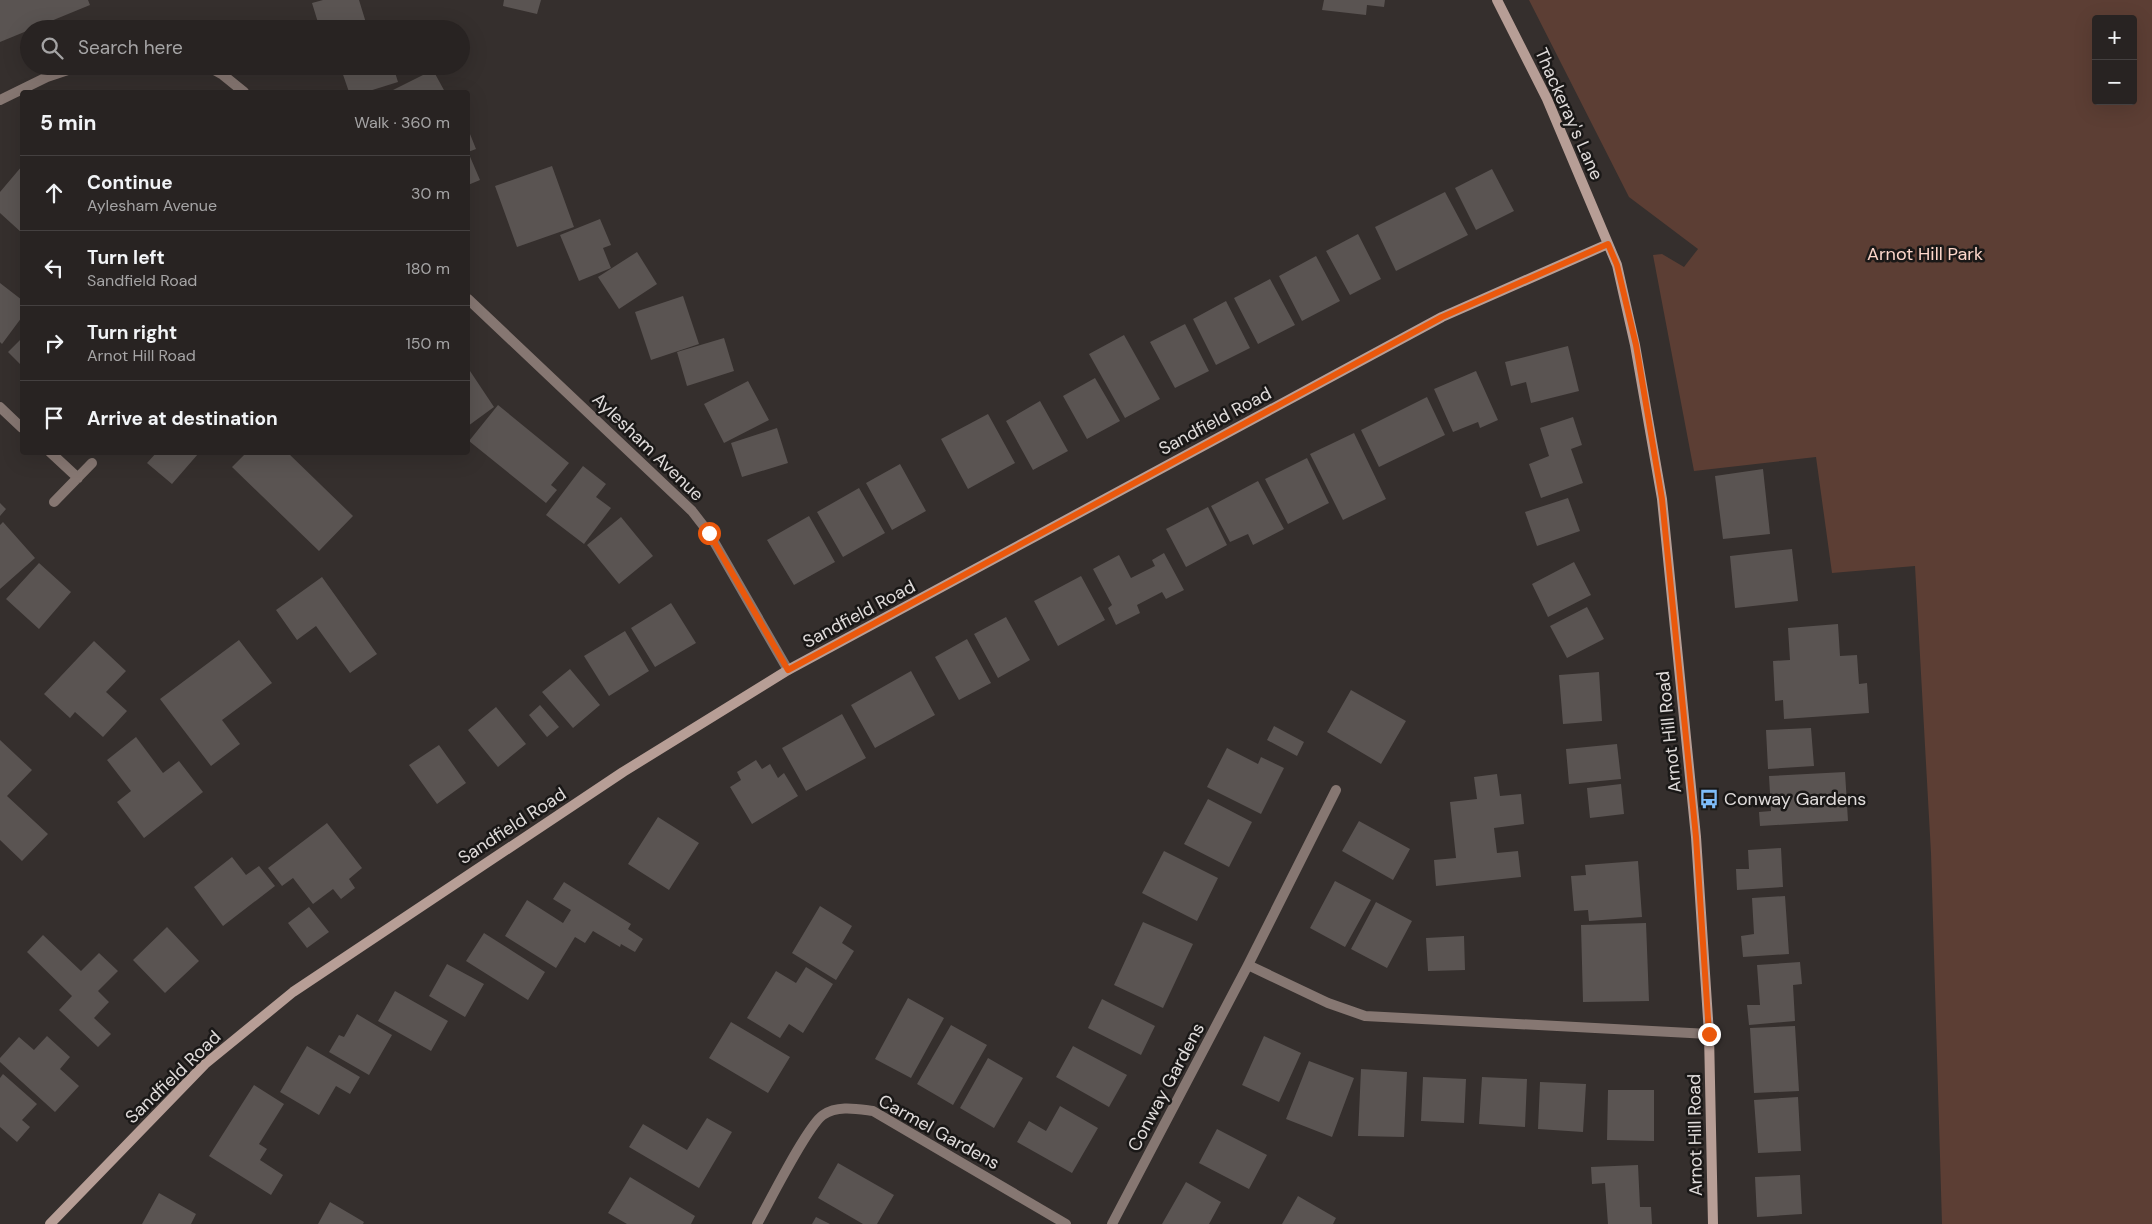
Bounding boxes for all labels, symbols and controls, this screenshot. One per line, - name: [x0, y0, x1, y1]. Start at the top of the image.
- map controls: [2092, 15, 2137, 105]
- button: +: [2092, 15, 2137, 60]
- search box: [20, 20, 470, 75]
- icon: search: [38, 34, 66, 62]
- text: Search here: [78, 35, 183, 60]
- street label: Thackeray's Lane: [1529, 44, 1609, 184]
- button: −: [2092, 60, 2137, 105]
- text: 5 min: [40, 109, 96, 137]
- text: Walk · 360 m: [354, 112, 450, 133]
- text: Continue: [87, 170, 173, 195]
- icon: ahead: [40, 179, 68, 207]
- text: 30 m: [411, 183, 450, 204]
- text: Aylesham Avenue: [87, 195, 217, 216]
- park label: Arnot Hill Park: [1867, 242, 1983, 266]
- text: Turn left: [87, 245, 165, 270]
- icon: left: [40, 254, 68, 282]
- text: 180 m: [406, 258, 450, 279]
- text: Sandfield Road: [87, 270, 197, 291]
- text: Turn right: [87, 320, 177, 345]
- icon: right: [40, 329, 68, 357]
- text: 150 m: [406, 333, 450, 354]
- text: Arnot Hill Road: [87, 345, 196, 366]
- street label: Sandfield Road: [1155, 381, 1275, 461]
- street label: Aylesham Avenue: [587, 388, 709, 506]
- icon: arrive: [40, 404, 68, 432]
- text: Arrive at destination: [87, 406, 278, 431]
- route start: [698, 522, 721, 545]
- street label: Sandfield Road: [799, 574, 919, 654]
- street label: Arnot Hill Road: [1651, 670, 1687, 794]
- street label: Sandfield Road: [453, 782, 571, 870]
- place label: Conway Gardens: [1724, 787, 1866, 811]
- bus stop icon: Conway Gardens: [1698, 788, 1720, 810]
- street label: Conway Gardens: [1122, 1019, 1210, 1155]
- route end: [1698, 1023, 1721, 1046]
- street label: Sandfield Road: [120, 1025, 226, 1129]
- street label: Arnot Hill Road: [1682, 1074, 1708, 1196]
- street label: Carmel Gardens: [874, 1089, 1004, 1175]

